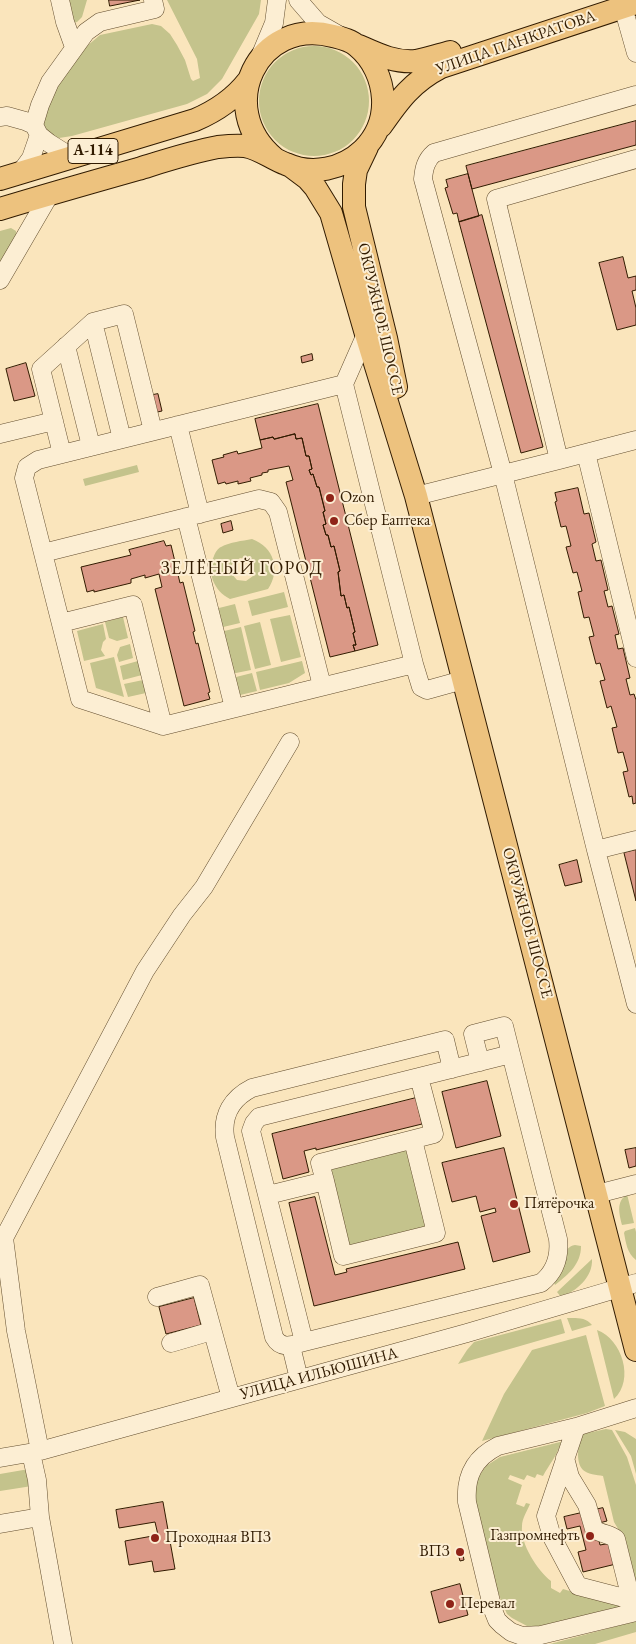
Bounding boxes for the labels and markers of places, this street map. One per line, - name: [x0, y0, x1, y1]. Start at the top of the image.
- place label: Ozon: [340, 488, 375, 508]
- marker: Ozon: [324, 492, 336, 504]
- place label: Сбер Еаптека: [344, 511, 430, 531]
- marker: Сбер Еаптека: [328, 515, 340, 527]
- place label: Пятёрочка: [524, 1194, 594, 1214]
- marker: Пятёрочка: [508, 1198, 520, 1210]
- place label: Газпромнефть: [490, 1526, 580, 1546]
- place label: Проходная ВПЗ: [165, 1528, 271, 1548]
- marker: Газпромнефть: [584, 1530, 596, 1542]
- marker: Проходная ВПЗ: [149, 1532, 161, 1544]
- place label: ВПЗ: [419, 1542, 450, 1562]
- marker: ВПЗ: [454, 1546, 466, 1558]
- place label: Перевал: [460, 1594, 515, 1614]
- marker: Перевал: [444, 1598, 456, 1610]

